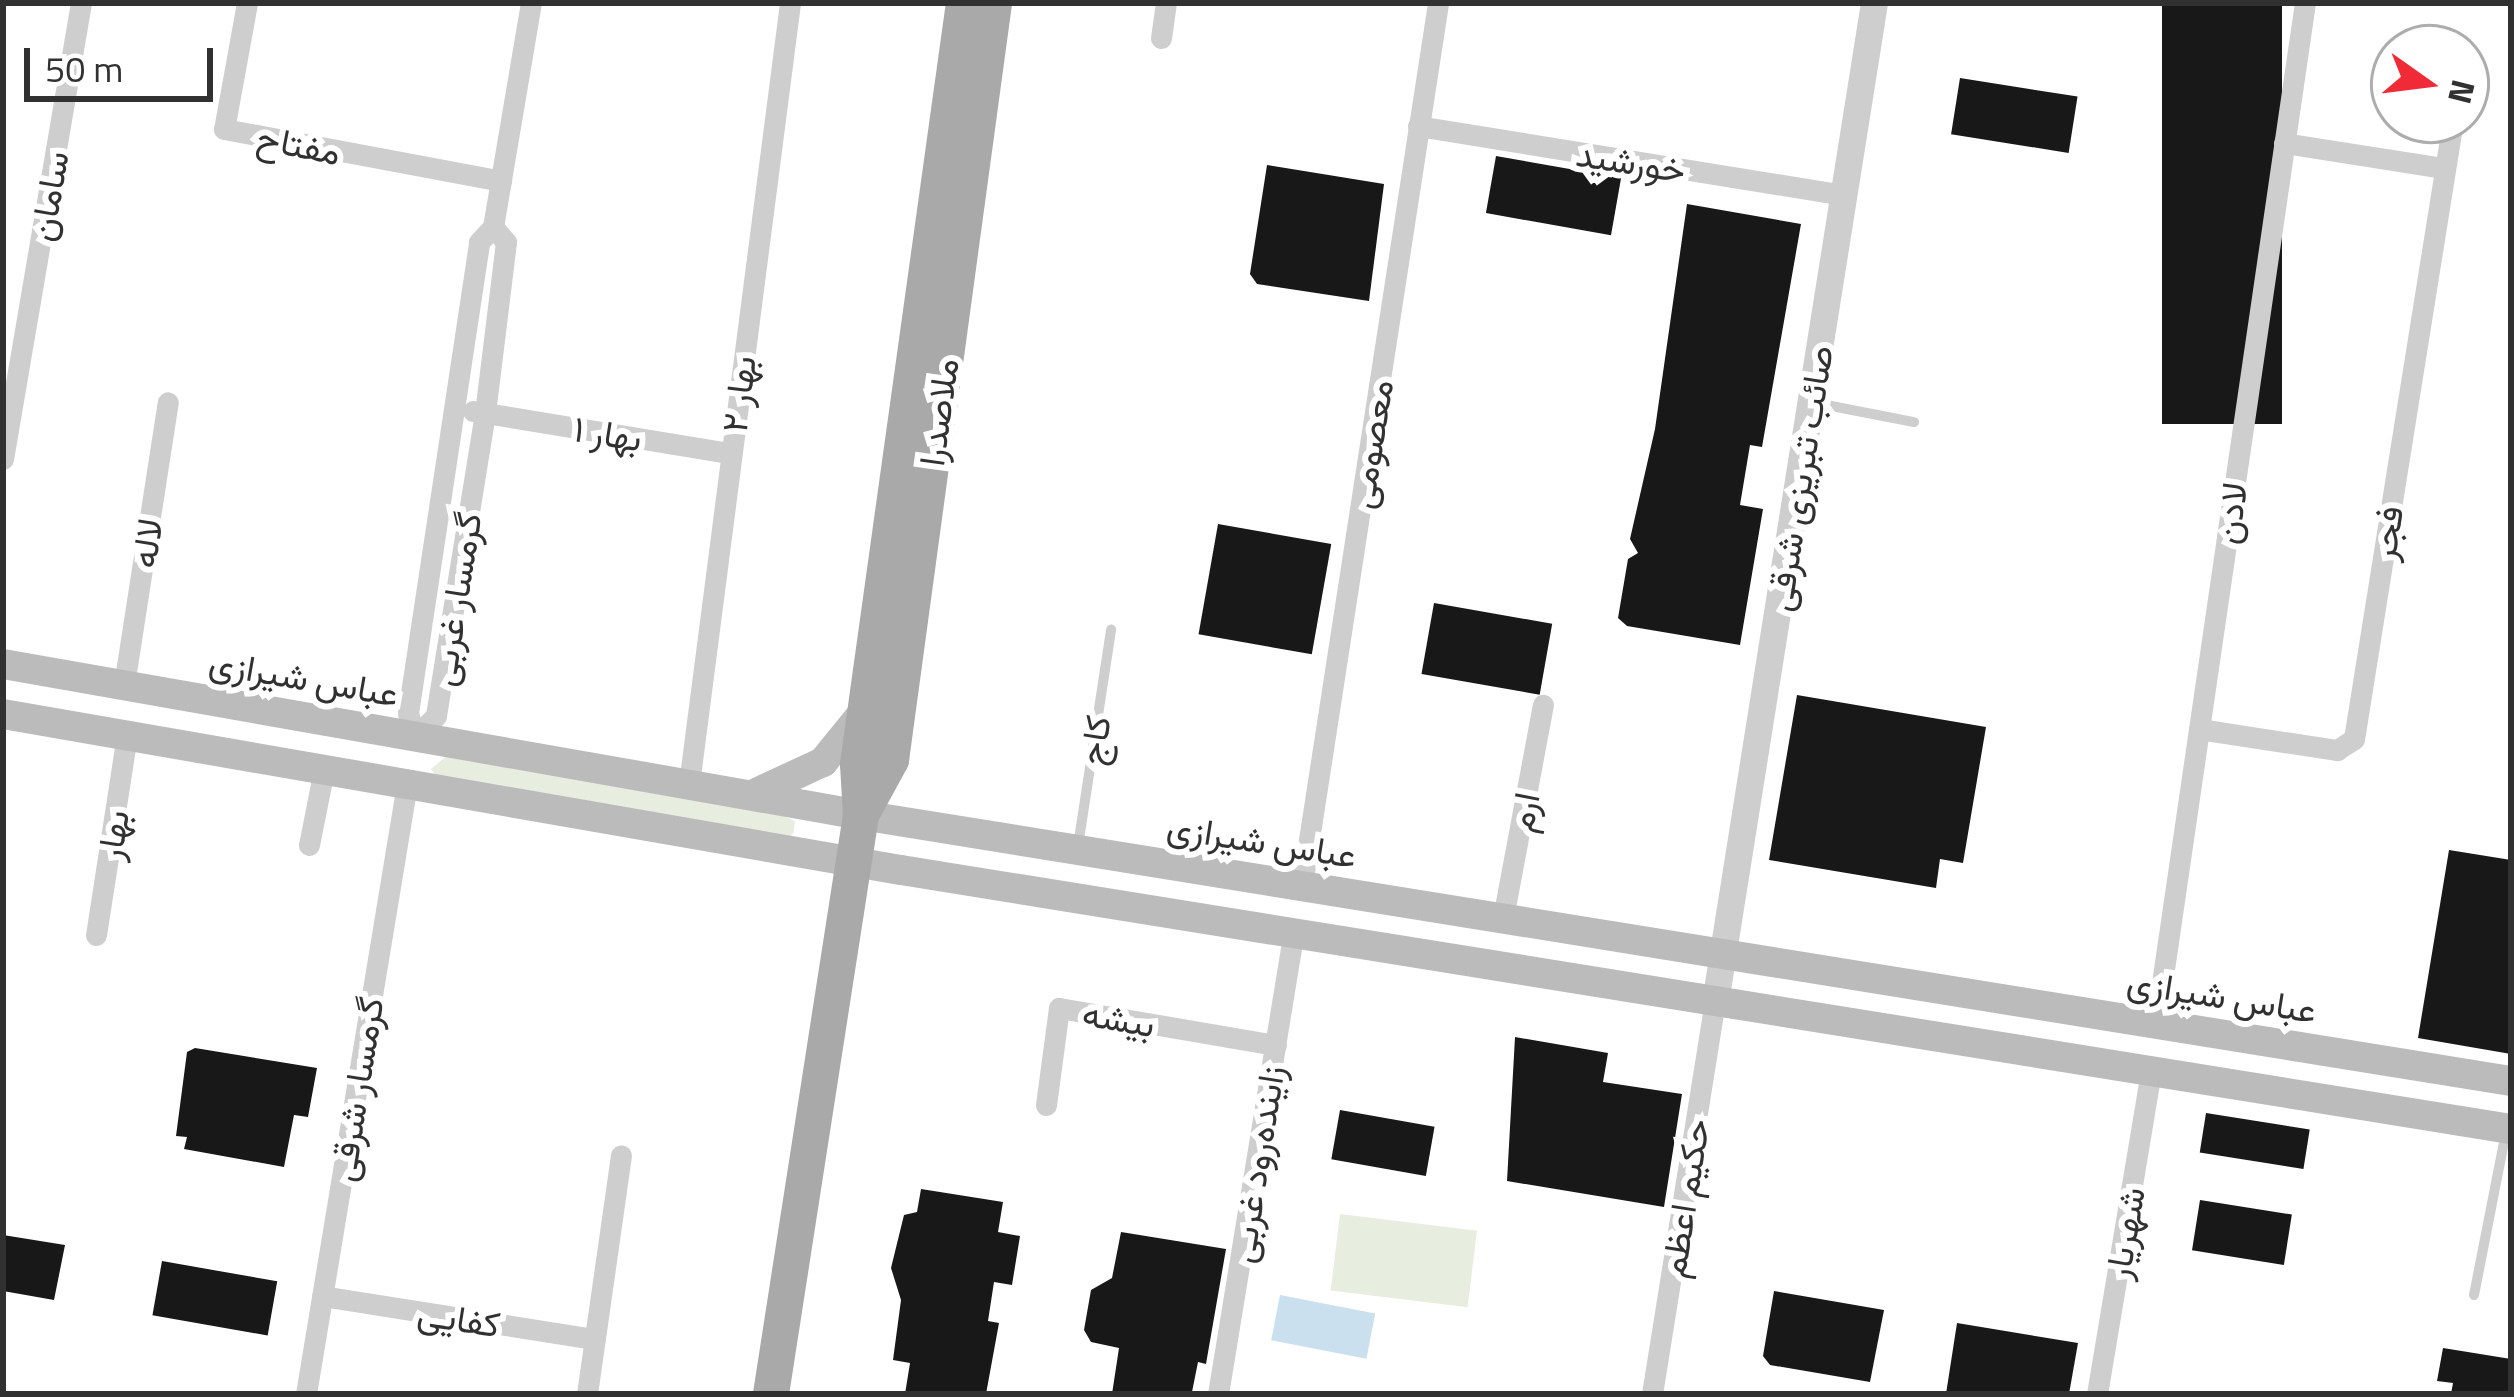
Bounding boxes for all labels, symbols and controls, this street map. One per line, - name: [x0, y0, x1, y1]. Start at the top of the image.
- scale bar: [30, 24, 219, 98]
- north arrow: [2370, 24, 2490, 144]
- text: 50 m: [45, 41, 123, 96]
- text: N: [2435, 75, 2489, 109]
- street label: مفتاح: [253, 115, 345, 173]
- street label: خورشید: [1573, 131, 1689, 191]
- street label: سامان: [19, 148, 77, 244]
- street label: صائب تبریزی شرقی: [1757, 342, 1841, 614]
- street label: بهار ۲: [712, 353, 764, 435]
- street label: ملاصدرا: [909, 355, 967, 469]
- street label: معصومی: [1338, 376, 1402, 512]
- street label: بهار ۱: [571, 406, 645, 460]
- street label: لادن: [2204, 479, 2256, 547]
- street label: فجر: [2360, 503, 2412, 563]
- street label: گرمسار غربی: [420, 509, 490, 689]
- street label: لاله: [121, 515, 171, 571]
- street label: عباس شیرازی: [206, 639, 402, 715]
- street label: کاج: [1069, 712, 1119, 768]
- street label: ارم: [1498, 789, 1548, 835]
- street label: عباس شیرازی: [1164, 804, 1360, 876]
- street label: بهار: [87, 807, 137, 863]
- street label: عباس شیرازی: [2124, 959, 2320, 1031]
- street label: بیشه: [1079, 990, 1159, 1046]
- street label: گرمسار شرقی: [320, 994, 392, 1184]
- street label: زاینده‌رود غربی: [1219, 1062, 1293, 1266]
- street label: حکیم اعظم: [1650, 1115, 1718, 1281]
- street label: شهریار: [2095, 1183, 2153, 1283]
- street label: کفایی: [415, 1290, 503, 1346]

